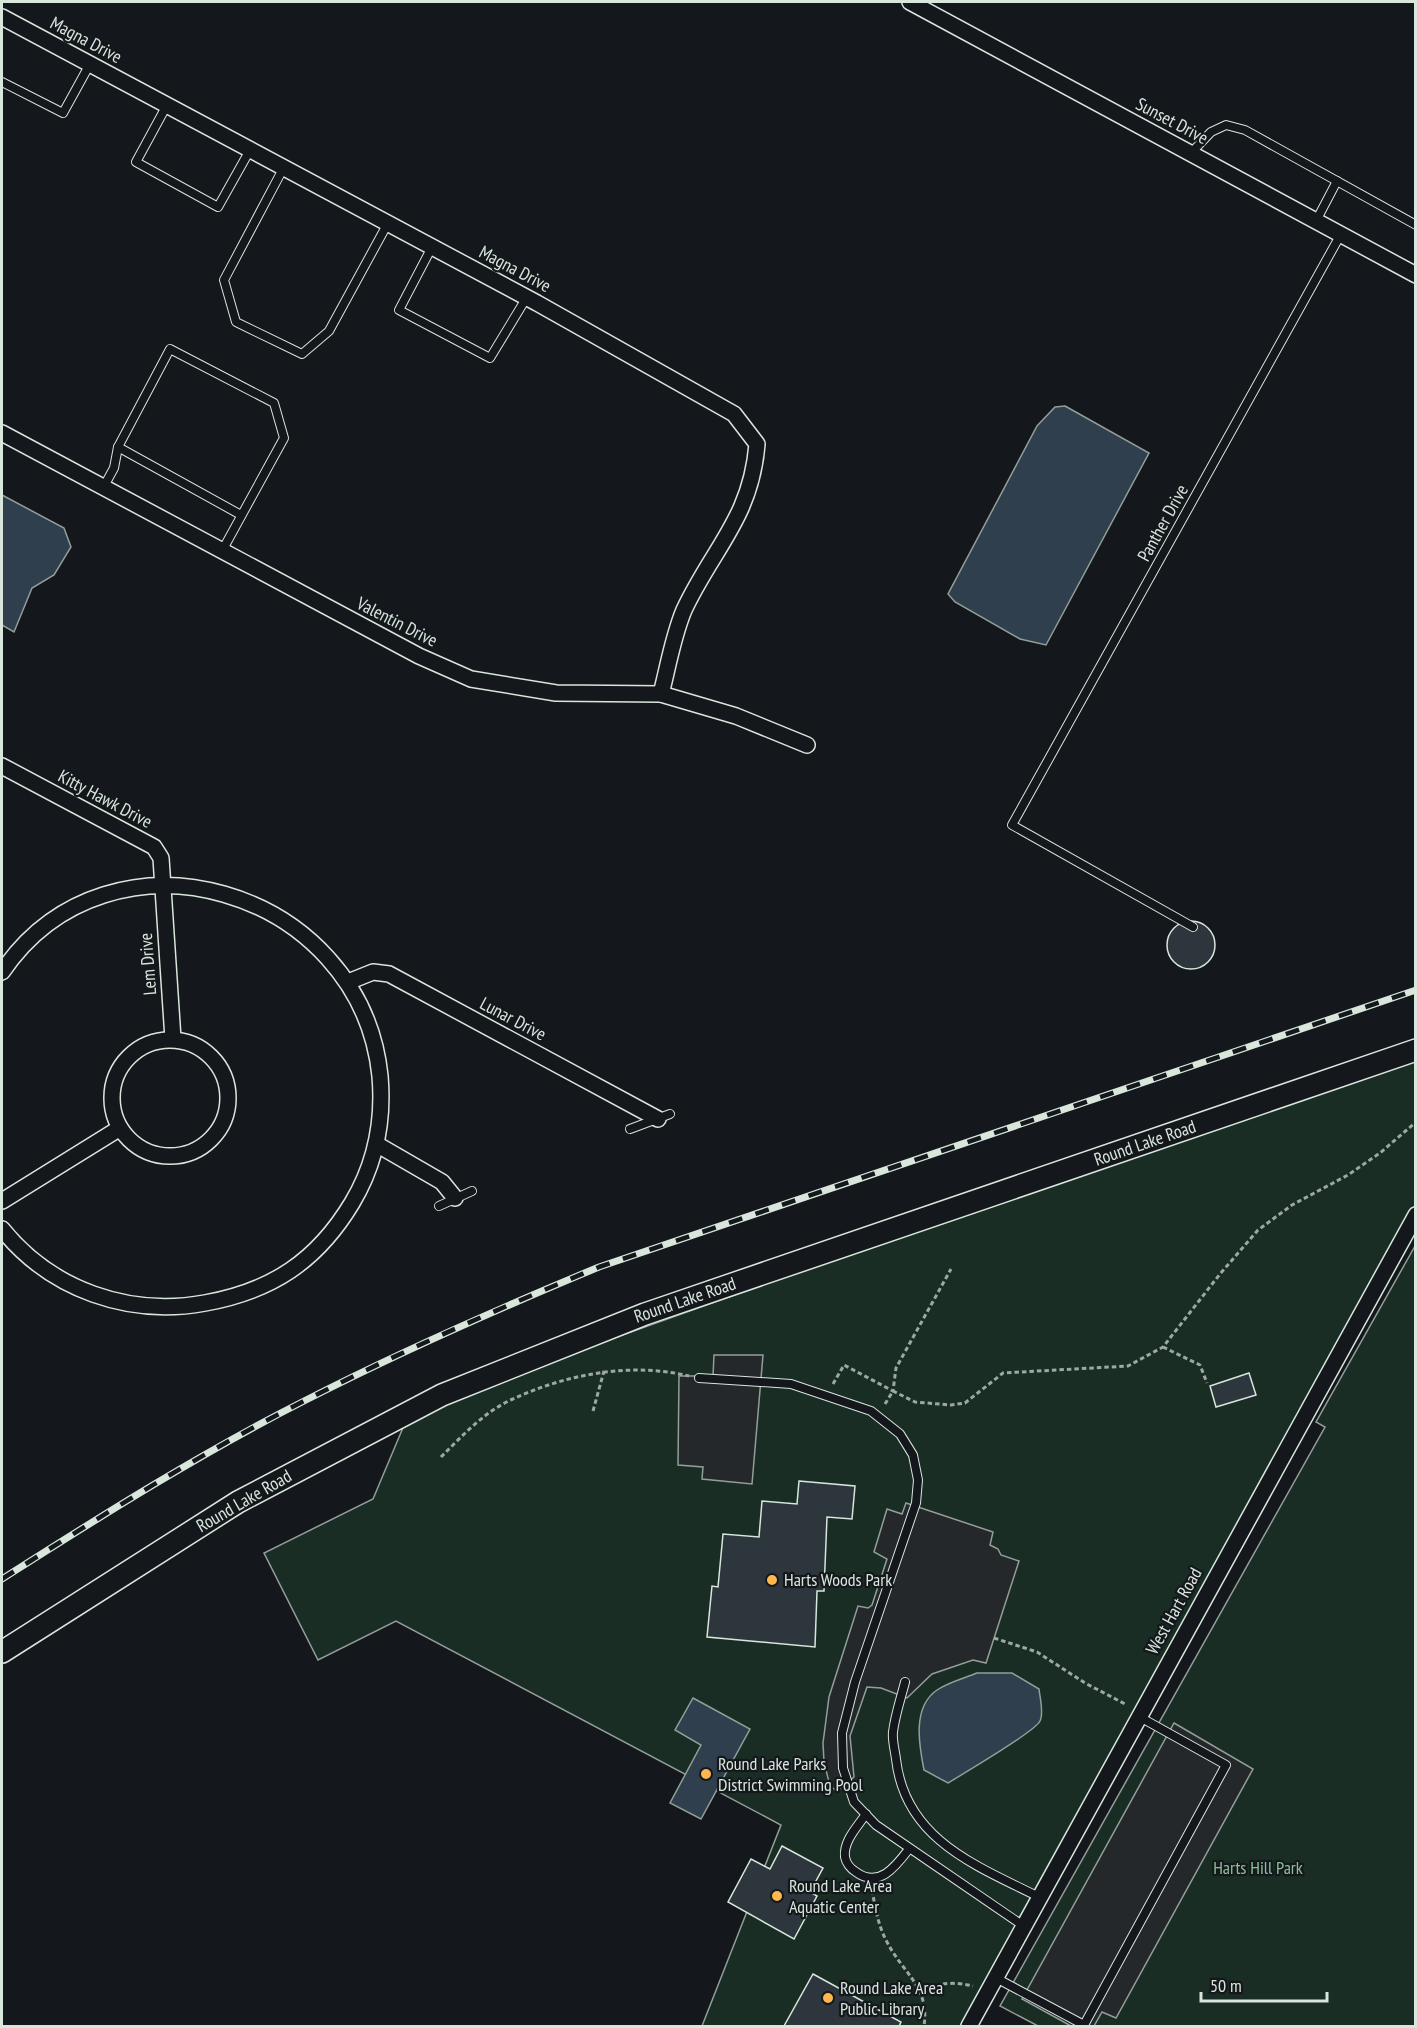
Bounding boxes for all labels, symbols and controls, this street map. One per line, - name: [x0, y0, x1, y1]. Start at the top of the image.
- street label: Magna Drive: [46, 11, 126, 68]
- street label: Sunset Drive: [1132, 92, 1212, 149]
- street label: Magna Drive: [475, 240, 555, 297]
- street label: Panther Drive: [1132, 480, 1193, 565]
- street label: Valentin Drive: [352, 591, 441, 652]
- street label: Kitty Hawk Drive: [54, 764, 156, 833]
- street label: Lem Drive: [134, 932, 161, 996]
- street label: Lunar Drive: [476, 992, 550, 1046]
- street label: Round Lake Road: [1091, 1114, 1199, 1171]
- street label: Round Lake Road: [631, 1271, 739, 1328]
- street label: Round Lake Road: [192, 1464, 295, 1537]
- street label: West Hart Road: [1140, 1563, 1207, 1658]
- place label: Harts Woods Park: [784, 1568, 892, 1591]
- marker: Harts Woods Park: [765, 1573, 779, 1587]
- place label: Round Lake Parks District Swimming Pool: [718, 1752, 864, 1796]
- marker: Round Lake Parks District Swimming Pool: [699, 1767, 713, 1781]
- park label: Harts Hill Park: [1213, 1856, 1303, 1879]
- place label: Round Lake Area Aquatic Center: [789, 1874, 892, 1918]
- marker: Round Lake Area Aquatic Center: [770, 1889, 784, 1903]
- scale bar: [1201, 1965, 1327, 2003]
- text: 50 m: [1210, 1974, 1242, 1997]
- place label: Round Lake Area Public Library: [840, 1976, 943, 2020]
- marker: Round Lake Area Public Library: [821, 1991, 835, 2005]

